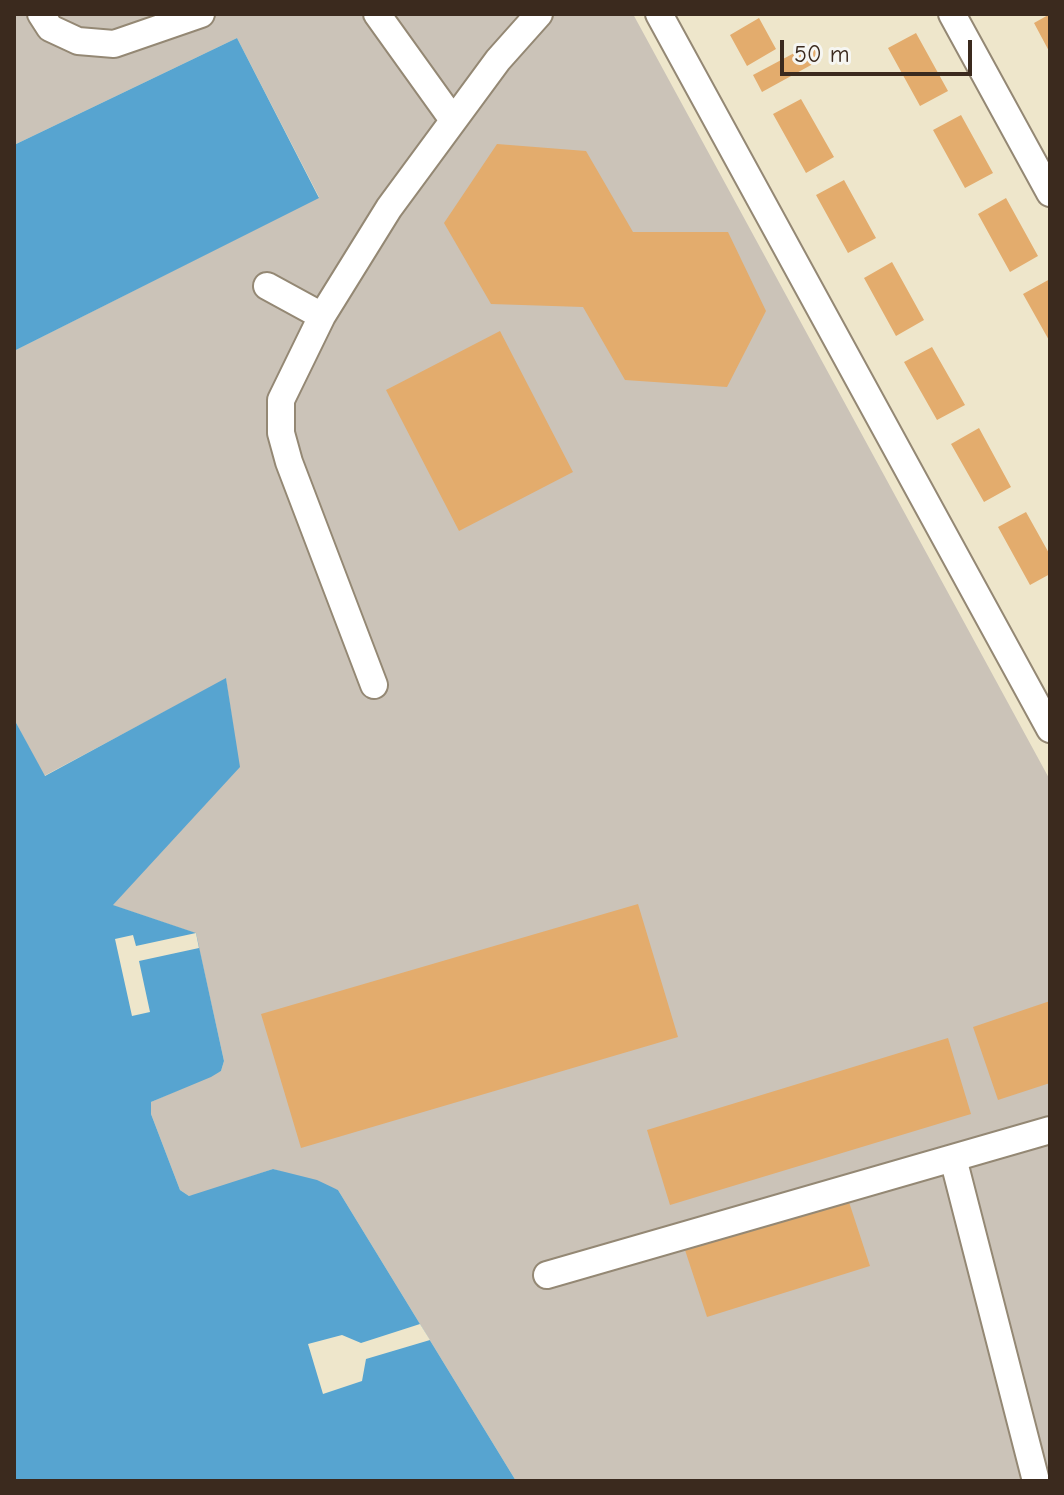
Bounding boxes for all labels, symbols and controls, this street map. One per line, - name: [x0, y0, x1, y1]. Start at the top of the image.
- scale bar: [784, 24, 976, 74]
- text: 50 m: [794, 40, 850, 68]

